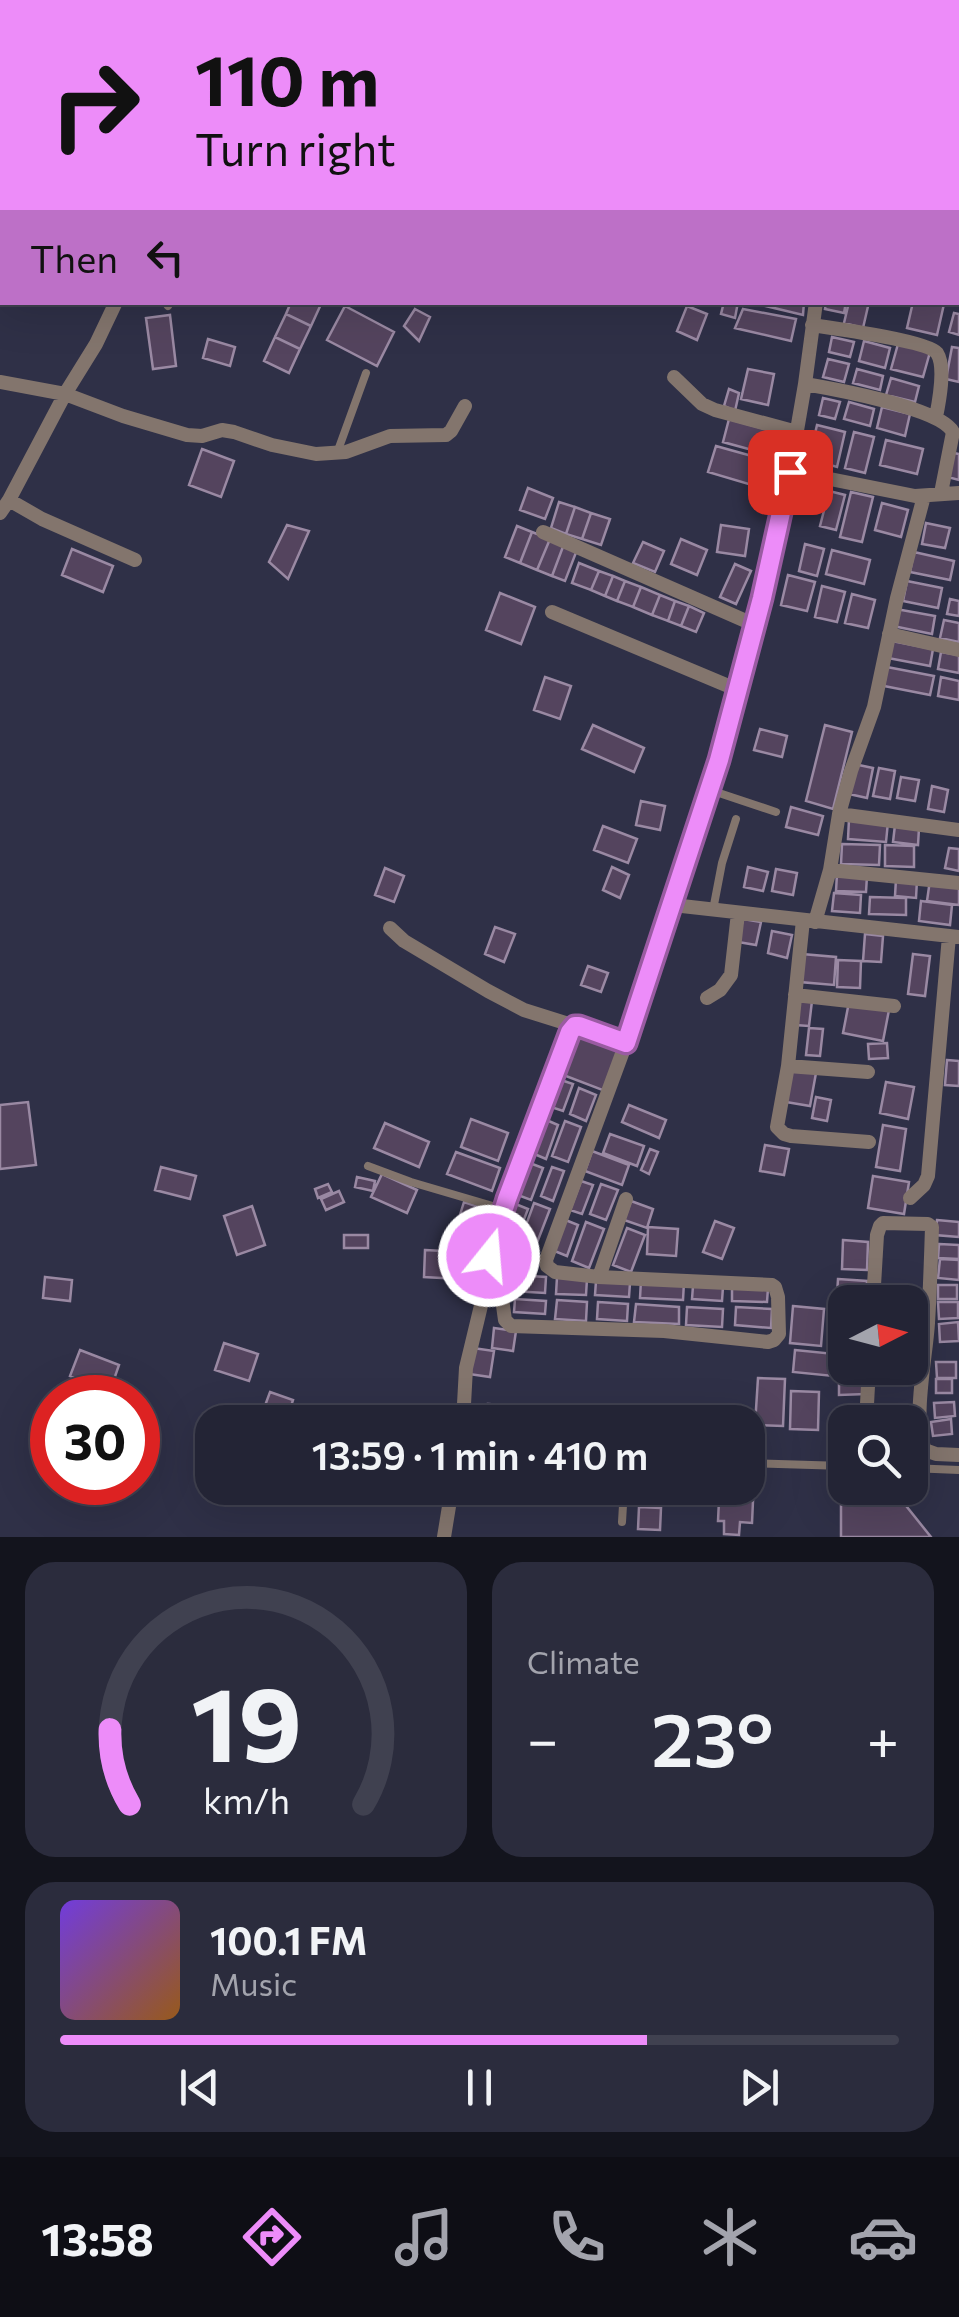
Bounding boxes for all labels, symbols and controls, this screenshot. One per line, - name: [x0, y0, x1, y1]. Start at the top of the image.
- text: 110 m: [195, 35, 379, 120]
- icon: right: [30, 40, 160, 170]
- text: Turn right: [195, 120, 396, 175]
- icon: left: [138, 230, 193, 285]
- text: Then: [30, 234, 118, 281]
- pin: [748, 430, 833, 515]
- icon: arrive: [763, 445, 818, 500]
- position arrow: [437, 1204, 541, 1308]
- north arrow: [828, 1285, 928, 1385]
- map controls: [828, 1285, 928, 1505]
- speed limit sign: 30: [30, 1375, 160, 1505]
- button: search: [828, 1405, 928, 1505]
- text: 13:59 · 1 min · 410 m: [312, 1431, 648, 1478]
- text: Climate: [527, 1641, 640, 1681]
- text: 19: [190, 1656, 302, 1783]
- text: 23°: [651, 1691, 774, 1782]
- text: −: [527, 1704, 558, 1771]
- text: +: [867, 1704, 899, 1771]
- text: km/h: [203, 1778, 289, 1821]
- text: 100.1 FM: [210, 1916, 367, 1963]
- text: Music: [210, 1963, 297, 2003]
- icon: previous: [172, 2060, 227, 2115]
- icon: pause: [452, 2060, 507, 2115]
- icon: next: [732, 2060, 787, 2115]
- icon: directions: [237, 2202, 307, 2272]
- icon: music: [389, 2202, 459, 2272]
- icon: phone: [542, 2202, 612, 2272]
- icon: climate: [695, 2202, 765, 2272]
- icon: car: [848, 2202, 918, 2272]
- text: 13:58: [41, 2210, 154, 2265]

